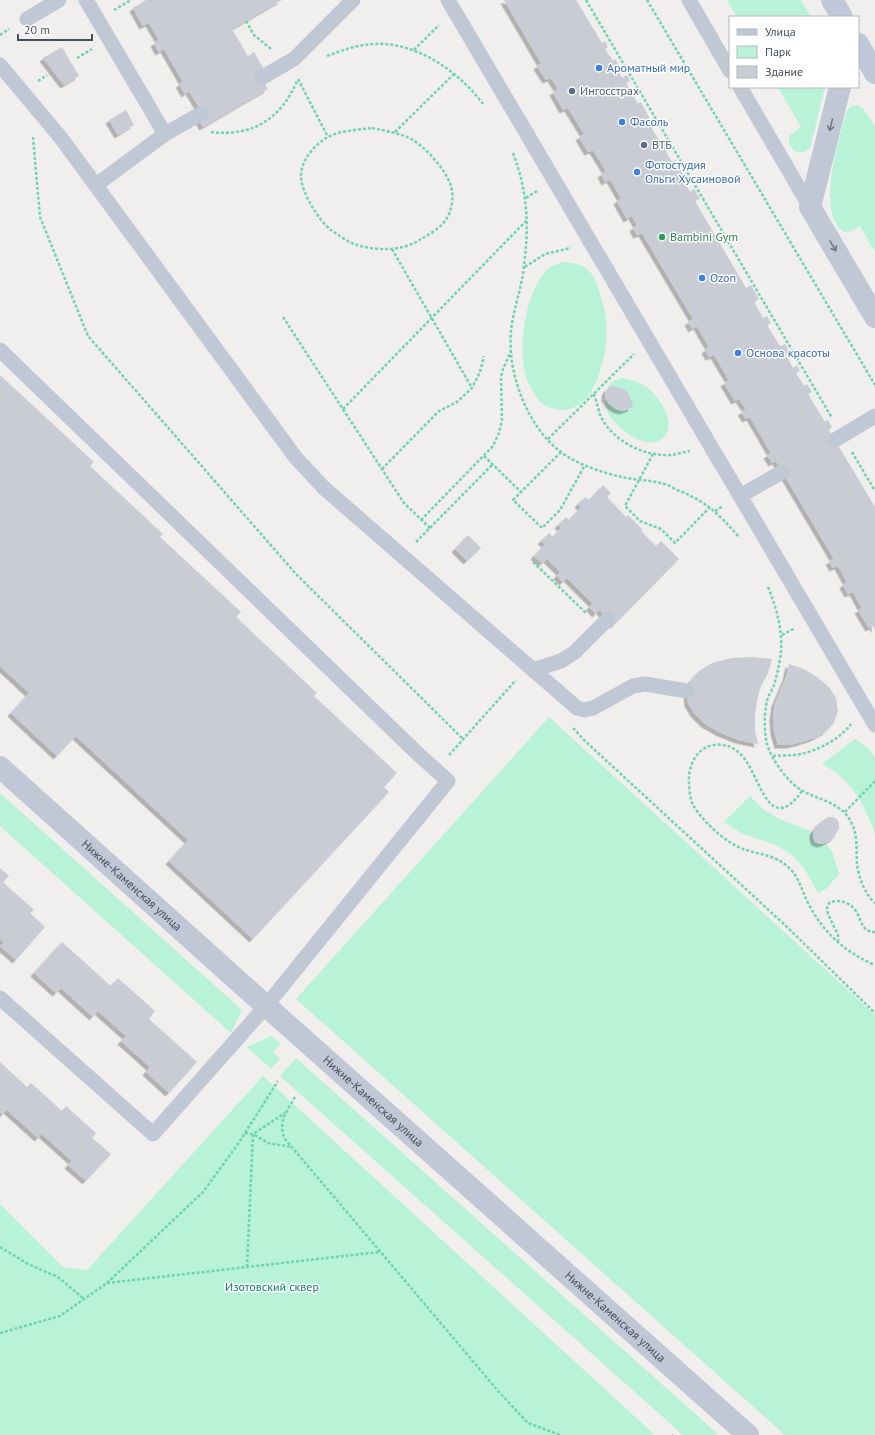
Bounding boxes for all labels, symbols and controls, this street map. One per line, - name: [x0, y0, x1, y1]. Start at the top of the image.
- scale bar: [18, 16, 92, 42]
- legend: [729, 16, 859, 88]
- text: 20 m: [24, 22, 50, 37]
- text: Улица: [765, 24, 796, 39]
- text: Парк: [765, 44, 791, 59]
- place label: Ароматный мир: [607, 60, 690, 75]
- marker: Ароматный мир: [594, 63, 604, 73]
- text: Здание: [765, 64, 803, 79]
- place label: Ингосстрах: [580, 83, 639, 98]
- marker: Ингосстрах: [567, 86, 577, 96]
- place label: Фасоль: [630, 114, 669, 129]
- marker: Фасоль: [617, 117, 627, 127]
- one-way arrow: [827, 118, 834, 131]
- place label: ВТБ: [652, 137, 672, 152]
- marker: ВТБ: [639, 140, 649, 150]
- place label: Фотостудия Ольги Хусаиновой: [645, 157, 740, 186]
- marker: Фотостудия Ольги Хусаиновой: [632, 167, 642, 177]
- place label: Bambini Gym: [670, 229, 738, 244]
- marker: Bambini Gym: [657, 232, 667, 242]
- one-way arrow: [829, 240, 837, 252]
- place label: Ozon: [710, 270, 736, 285]
- marker: Ozon: [697, 273, 707, 283]
- place label: Основа красоты: [746, 345, 830, 360]
- marker: Основа красоты: [733, 348, 743, 358]
- street label: Нижне-Каменская улица: [79, 836, 185, 934]
- street label: Нижне-Каменская улица: [320, 1052, 427, 1150]
- street label: Нижне-Каменская улица: [562, 1268, 669, 1365]
- park label: Изотовский сквер: [225, 1279, 319, 1294]

